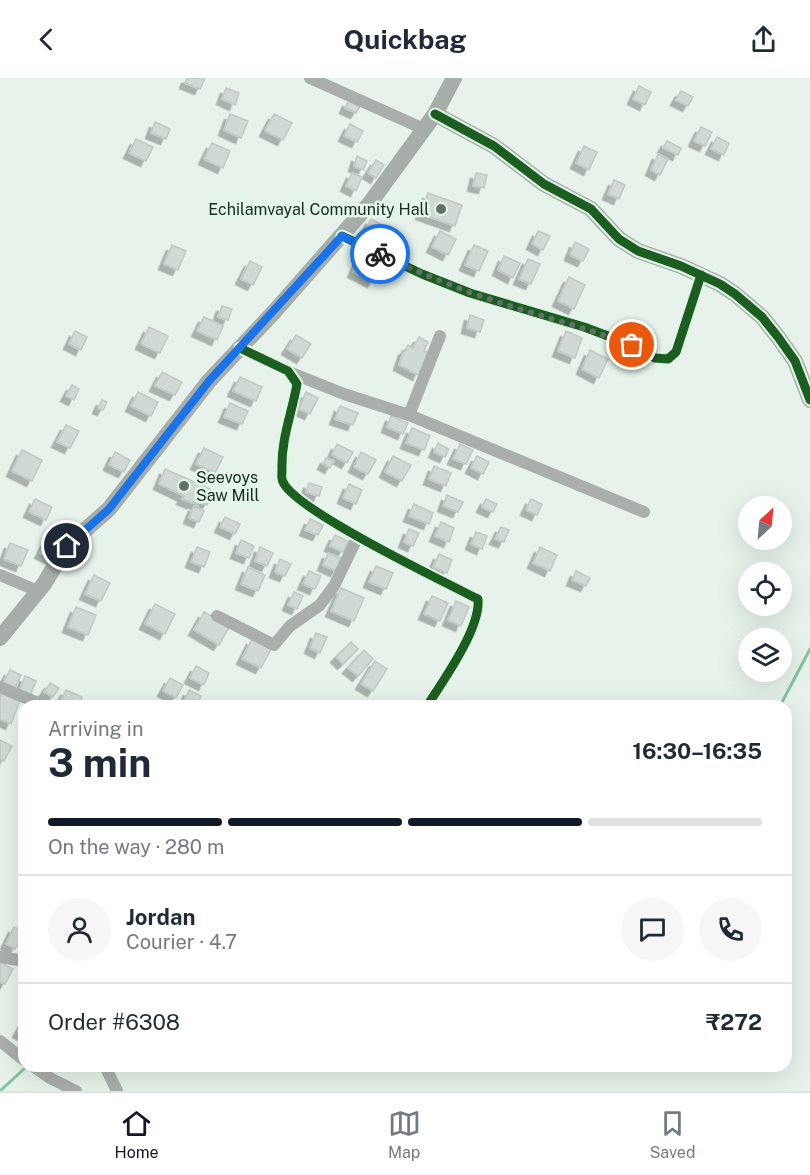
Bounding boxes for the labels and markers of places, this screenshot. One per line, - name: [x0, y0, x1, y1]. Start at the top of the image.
- place label: Echilamvayal Community Hall: [208, 200, 429, 219]
- marker: Echilamvayal Community Hall: [434, 202, 448, 216]
- pin: [606, 319, 657, 370]
- place label: Seevoys Saw Mill: [196, 468, 259, 505]
- marker: Seevoys Saw Mill: [177, 479, 191, 493]
- pin: [41, 520, 92, 571]

